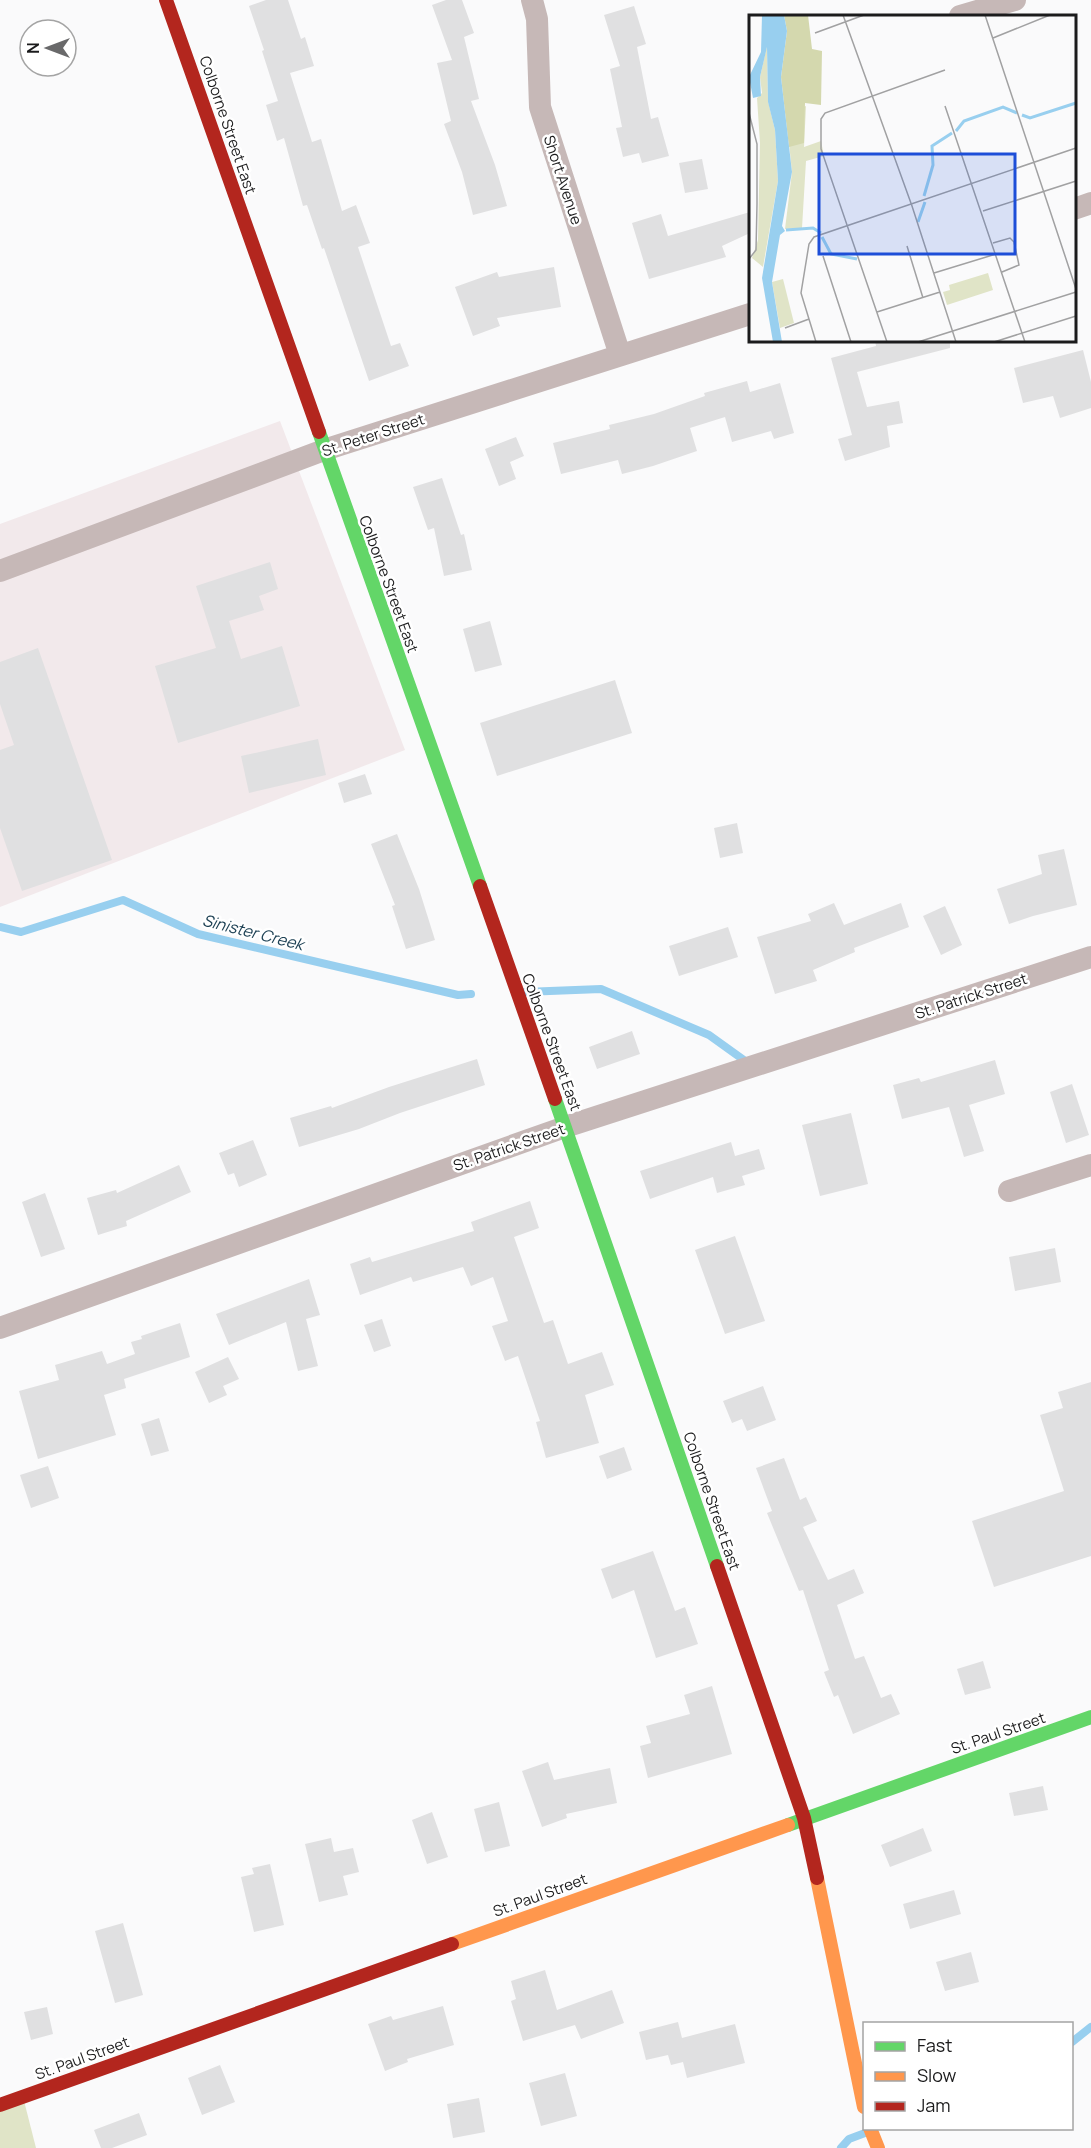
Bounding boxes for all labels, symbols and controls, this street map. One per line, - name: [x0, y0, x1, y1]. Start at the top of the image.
- inset map: [749, 15, 1076, 342]
- north arrow: [18, 18, 78, 78]
- text: N: [22, 42, 44, 54]
- street label: Colborne Street East: [195, 53, 261, 197]
- street label: Short Avenue: [539, 133, 587, 228]
- street label: St. Peter Street: [319, 409, 427, 461]
- street label: Colborne Street East: [354, 512, 424, 656]
- water label: Sinister Creek: [200, 909, 308, 956]
- street label: St. Patrick Street: [912, 968, 1030, 1024]
- street label: Colborne Street East: [517, 970, 587, 1114]
- street label: St. Patrick Street: [450, 1118, 568, 1176]
- street label: Colborne Street East: [679, 1429, 745, 1573]
- street label: St. Paul Street: [948, 1707, 1048, 1759]
- street label: St. Paul Street: [490, 1868, 590, 1922]
- legend: [863, 2022, 1073, 2130]
- street label: St. Paul Street: [32, 2031, 132, 2085]
- text: Fast: [917, 2033, 952, 2057]
- text: Slow: [917, 2063, 957, 2087]
- text: Jam: [917, 2093, 951, 2117]

